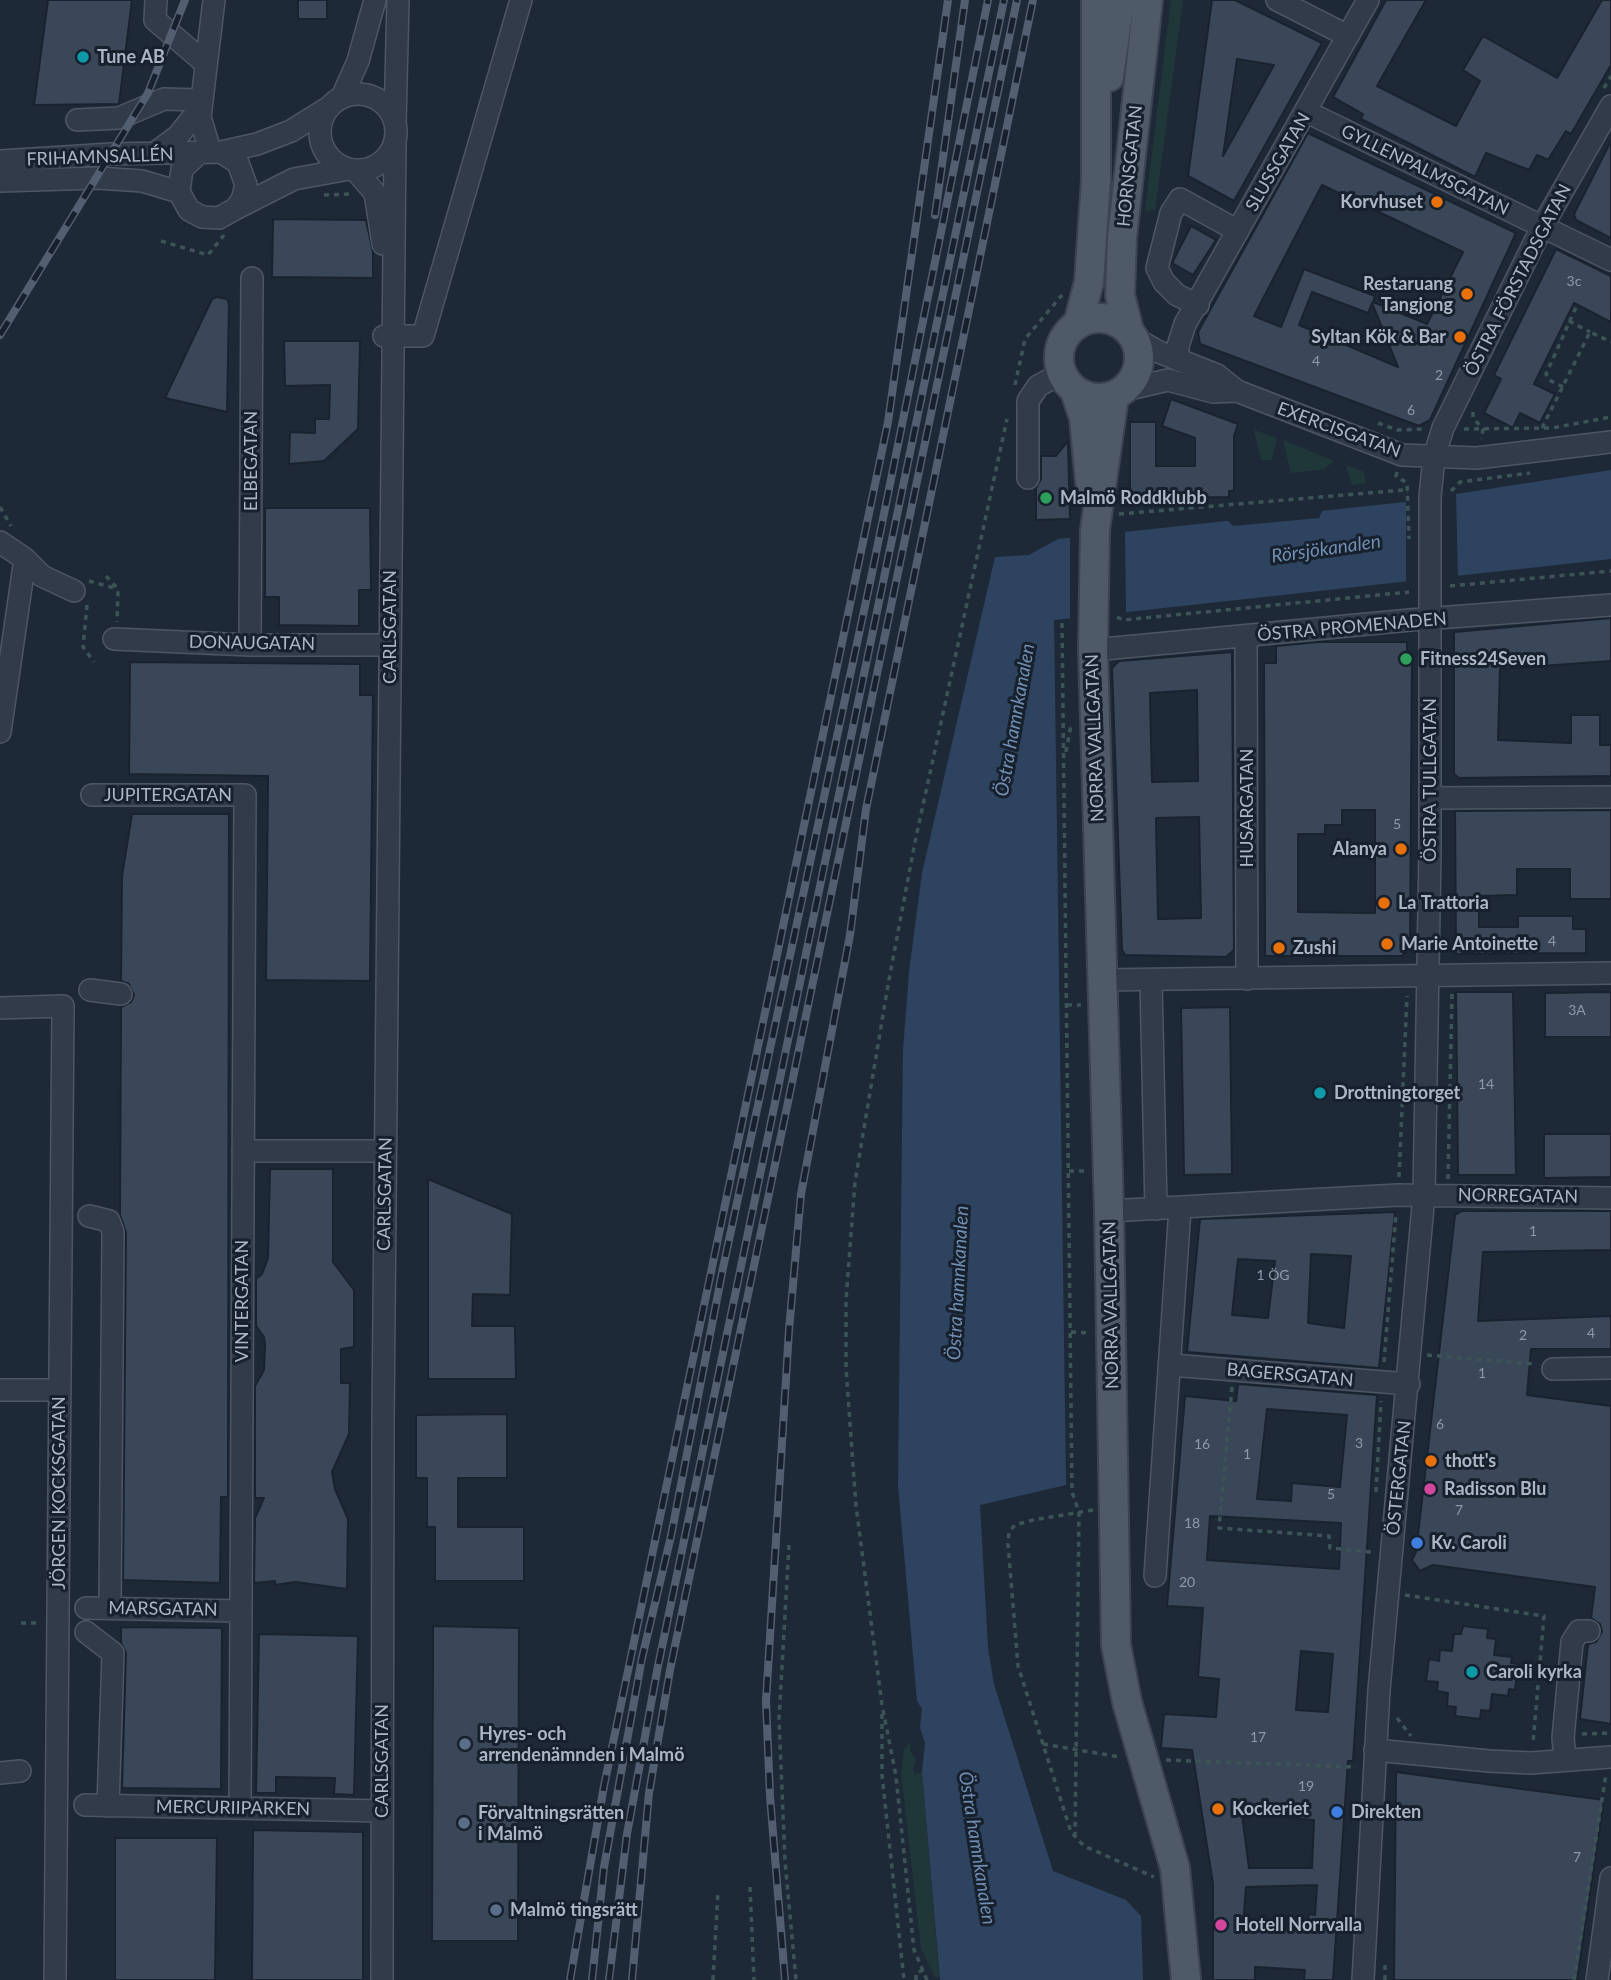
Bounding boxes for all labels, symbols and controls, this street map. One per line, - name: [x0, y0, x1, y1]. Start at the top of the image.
- place label: Tune AB: [97, 46, 165, 68]
- marker: Tune AB: [75, 49, 91, 65]
- street label: HORNSGATAN: [1113, 104, 1147, 228]
- street label: SLUSSGATAN: [1241, 109, 1315, 215]
- street label: GYLLENPALMSGATAN: [1338, 120, 1512, 220]
- street label: FRIHAMNSALLÉN: [26, 144, 174, 170]
- street label: ÖSTRA FÖRSTADSGATAN: [1460, 180, 1576, 380]
- place label: Korvhuset: [1340, 191, 1423, 213]
- marker: Korvhuset: [1429, 194, 1445, 210]
- place label: Restaruang Tangjong: [1363, 273, 1453, 316]
- house number: 3c: [1567, 273, 1581, 289]
- marker: Restaruang Tangjong: [1459, 286, 1475, 302]
- place label: Syltan Kök & Bar: [1311, 326, 1446, 348]
- marker: Syltan Kök & Bar: [1452, 329, 1468, 345]
- house number: 4: [1312, 353, 1320, 369]
- house number: 2: [1435, 367, 1443, 383]
- street label: EXERCISGATAN: [1274, 398, 1404, 462]
- house number: 6: [1407, 402, 1415, 418]
- street label: ELBEGATAN: [240, 411, 262, 511]
- place label: Malmö Roddklubb: [1060, 487, 1207, 509]
- marker: Malmö Roddklubb: [1038, 490, 1054, 506]
- water label: Rörsjökanalen: [1270, 530, 1382, 568]
- street label: CARLSGATAN: [379, 570, 401, 684]
- street label: ÖSTRA PROMENADEN: [1256, 608, 1448, 646]
- street label: DONAUGATAN: [189, 631, 315, 655]
- water label: Östra hamnkanalen: [990, 642, 1040, 798]
- place label: Fitness24Seven: [1420, 648, 1546, 670]
- marker: Fitness24Seven: [1398, 651, 1414, 667]
- street label: NORRA VALLGATAN: [1081, 654, 1109, 822]
- street label: ÖSTRA TULLGATAN: [1419, 698, 1441, 862]
- street label: HUSARGATAN: [1236, 748, 1258, 868]
- street label: JUPITERGATAN: [104, 784, 232, 806]
- house number: 5: [1393, 816, 1401, 832]
- place label: Alanya: [1333, 838, 1387, 860]
- marker: Alanya: [1393, 841, 1409, 857]
- place label: La Trattoria: [1398, 892, 1489, 914]
- marker: La Trattoria: [1376, 895, 1392, 911]
- place label: Marie Antoinette: [1401, 933, 1538, 955]
- house number: 4: [1548, 933, 1556, 949]
- marker: Marie Antoinette: [1379, 936, 1395, 952]
- place label: Zushi: [1293, 937, 1336, 959]
- marker: Zushi: [1271, 940, 1287, 956]
- house number: 3A: [1568, 1002, 1586, 1018]
- house number: 14: [1478, 1076, 1494, 1092]
- place label: Drottningtorget: [1334, 1082, 1460, 1104]
- marker: Drottningtorget: [1312, 1085, 1328, 1101]
- street label: CARLSGATAN: [373, 1137, 397, 1251]
- street label: NORREGATAN: [1458, 1184, 1578, 1208]
- water label: Östra hamnkanalen: [943, 1205, 973, 1361]
- street label: NORRA VALLGATAN: [1099, 1221, 1123, 1389]
- house number: 1: [1529, 1223, 1537, 1239]
- street label: VINTERGATAN: [231, 1240, 253, 1362]
- house number: 1 ÖG: [1256, 1267, 1290, 1283]
- house number: 4: [1587, 1325, 1595, 1341]
- house number: 2: [1519, 1327, 1527, 1343]
- street label: BAGERSGATAN: [1226, 1359, 1354, 1391]
- house number: 1: [1478, 1365, 1486, 1381]
- street label: JÖRGEN KOCKSGATAN: [48, 1396, 70, 1590]
- house number: 6: [1436, 1416, 1444, 1432]
- street label: ÖSTERGATAN: [1382, 1419, 1416, 1537]
- house number: 3: [1355, 1435, 1363, 1451]
- house number: 16: [1194, 1436, 1210, 1452]
- house number: 1: [1243, 1446, 1251, 1462]
- place label: thott's: [1445, 1450, 1496, 1472]
- marker: thott's: [1423, 1453, 1439, 1469]
- place label: Radisson Blu: [1444, 1478, 1546, 1500]
- marker: Radisson Blu: [1422, 1481, 1438, 1497]
- house number: 5: [1327, 1486, 1335, 1502]
- house number: 7: [1455, 1502, 1463, 1518]
- house number: 18: [1184, 1515, 1200, 1531]
- place label: Kv. Caroli: [1431, 1532, 1507, 1554]
- marker: Kv. Caroli: [1409, 1535, 1425, 1551]
- house number: 20: [1179, 1574, 1195, 1590]
- street label: MARSGATAN: [108, 1597, 218, 1621]
- place label: Caroli kyrka: [1486, 1661, 1582, 1683]
- marker: Caroli kyrka: [1464, 1664, 1480, 1680]
- street label: CARLSGATAN: [371, 1704, 393, 1818]
- place label: Hyres- och arrendenämnden i Malmö: [479, 1723, 685, 1766]
- house number: 17: [1250, 1729, 1266, 1745]
- marker: Hyres- och arrendenämnden i Malmö: [457, 1736, 473, 1752]
- water label: Östra hamnkanalen: [954, 1770, 1000, 1926]
- house number: 19: [1298, 1778, 1314, 1794]
- street label: MERCURIIPARKEN: [156, 1796, 310, 1820]
- place label: Kockeriet: [1232, 1798, 1309, 1820]
- marker: Kockeriet: [1210, 1801, 1226, 1817]
- place label: Direkten: [1351, 1801, 1421, 1823]
- place label: Förvaltningsrätten i Malmö: [478, 1802, 624, 1844]
- marker: Direkten: [1329, 1804, 1345, 1820]
- marker: Förvaltningsrätten i Malmö: [456, 1815, 472, 1831]
- house number: 7: [1573, 1849, 1581, 1865]
- place label: Malmö tingsrätt: [510, 1899, 638, 1921]
- marker: Malmö tingsrätt: [488, 1902, 504, 1918]
- place label: Hotell Norrvalla: [1235, 1914, 1362, 1936]
- marker: Hotell Norrvalla: [1213, 1917, 1229, 1933]

